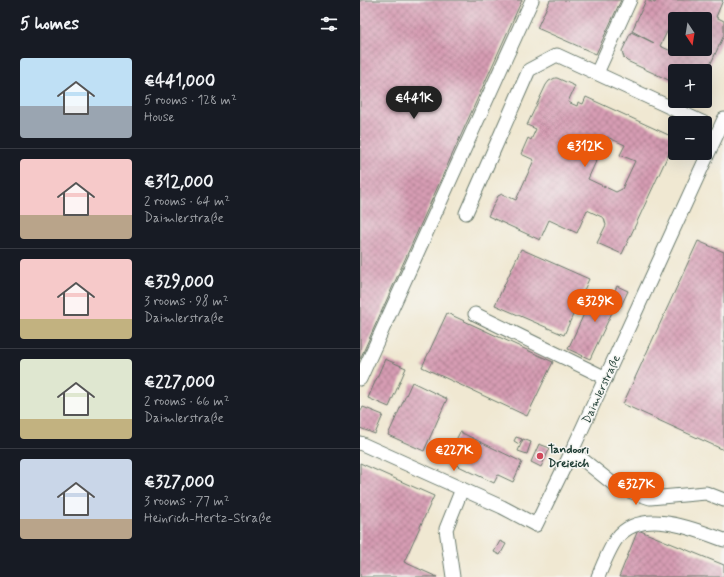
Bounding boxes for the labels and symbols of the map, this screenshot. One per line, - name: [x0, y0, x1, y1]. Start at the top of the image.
- north arrow: [668, 12, 712, 56]
- pin: €441K: [386, 86, 442, 120]
- pin: €312K: [557, 134, 613, 168]
- pin: €329K: [567, 289, 623, 323]
- street label: Daimlerstraße: [579, 353, 625, 426]
- pin: €227K: [426, 438, 482, 472]
- place label: Tandoori Dreieich: [548, 442, 590, 472]
- marker: Tandoori Dreieich: [535, 451, 545, 461]
- pin: €327K: [608, 472, 664, 506]

